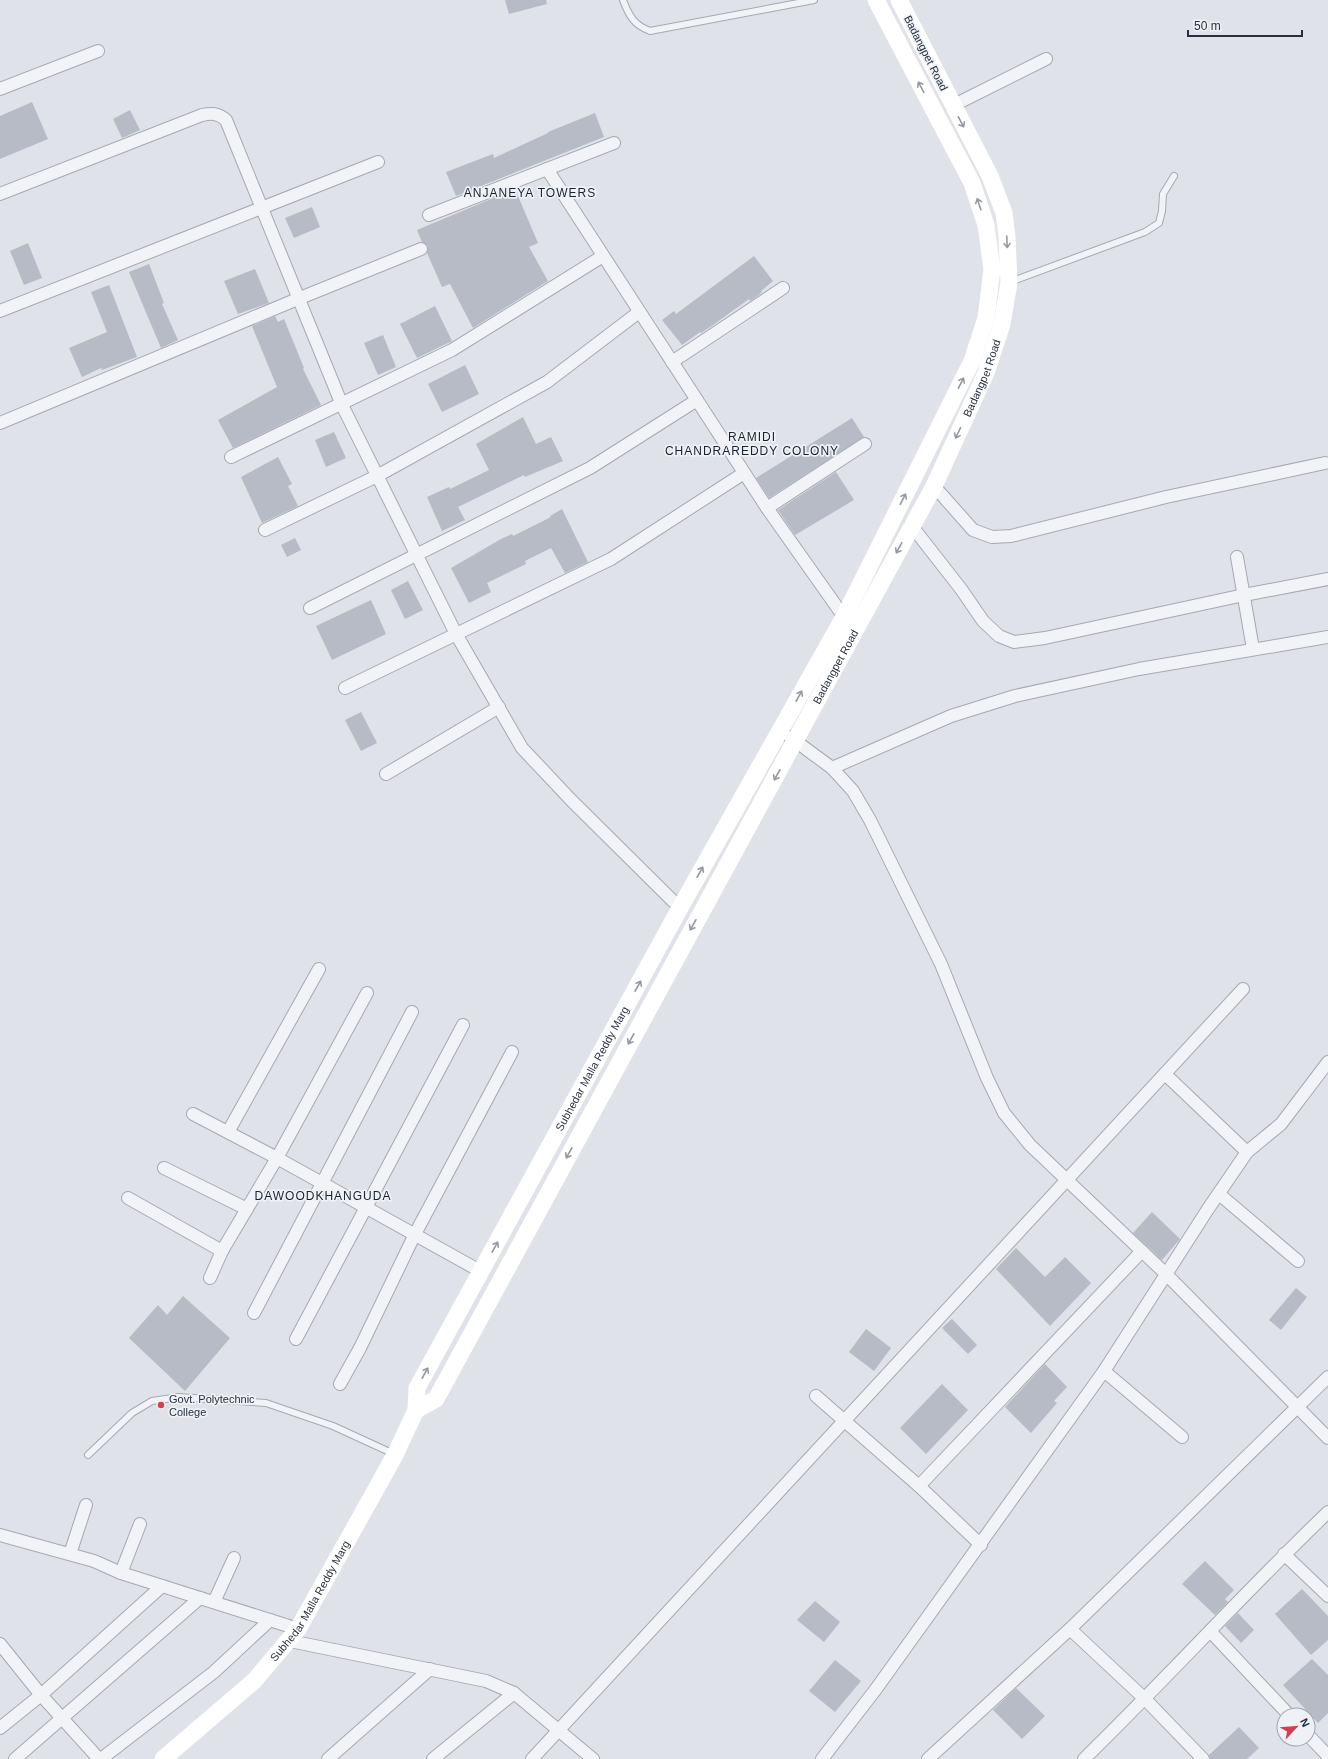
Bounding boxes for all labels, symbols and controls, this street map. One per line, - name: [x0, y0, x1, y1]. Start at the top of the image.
- scale bar: [1188, 12, 1302, 38]
- street label: Badangpet Road: [902, 13, 950, 93]
- text: 50 m: [1194, 19, 1221, 33]
- one-way arrow: [917, 81, 925, 93]
- one-way arrow: [958, 116, 965, 128]
- district label: ANJANEYA TOWERS: [464, 186, 596, 200]
- one-way arrow: [974, 198, 982, 210]
- one-way arrow: [1004, 235, 1011, 248]
- street label: Badangpet Road: [961, 338, 1003, 419]
- one-way arrow: [958, 377, 965, 389]
- one-way arrow: [954, 427, 961, 439]
- district label: RAMIDI CHANDRAREDDY COLONY: [665, 430, 839, 458]
- one-way arrow: [900, 493, 907, 505]
- one-way arrow: [895, 542, 902, 554]
- street label: Badangpet Road: [810, 628, 861, 706]
- one-way arrow: [796, 690, 803, 702]
- one-way arrow: [773, 769, 781, 781]
- one-way arrow: [697, 866, 705, 878]
- one-way arrow: [689, 919, 697, 931]
- one-way arrow: [634, 980, 642, 992]
- street label: Subhedar Malla Reddy Marg: [553, 1004, 631, 1133]
- one-way arrow: [627, 1033, 634, 1045]
- one-way arrow: [565, 1147, 572, 1159]
- district label: DAWOODKHANGUDA: [255, 1189, 391, 1203]
- one-way arrow: [492, 1241, 499, 1253]
- one-way arrow: [422, 1367, 430, 1379]
- place label: Govt. Polytechnic College: [169, 1393, 255, 1418]
- marker: Govt. Polytechnic College: [156, 1400, 166, 1410]
- street label: Subhedar Malla Reddy Marg: [268, 1539, 352, 1663]
- north arrow: [1276, 1707, 1316, 1747]
- text: N: [1298, 1716, 1312, 1729]

